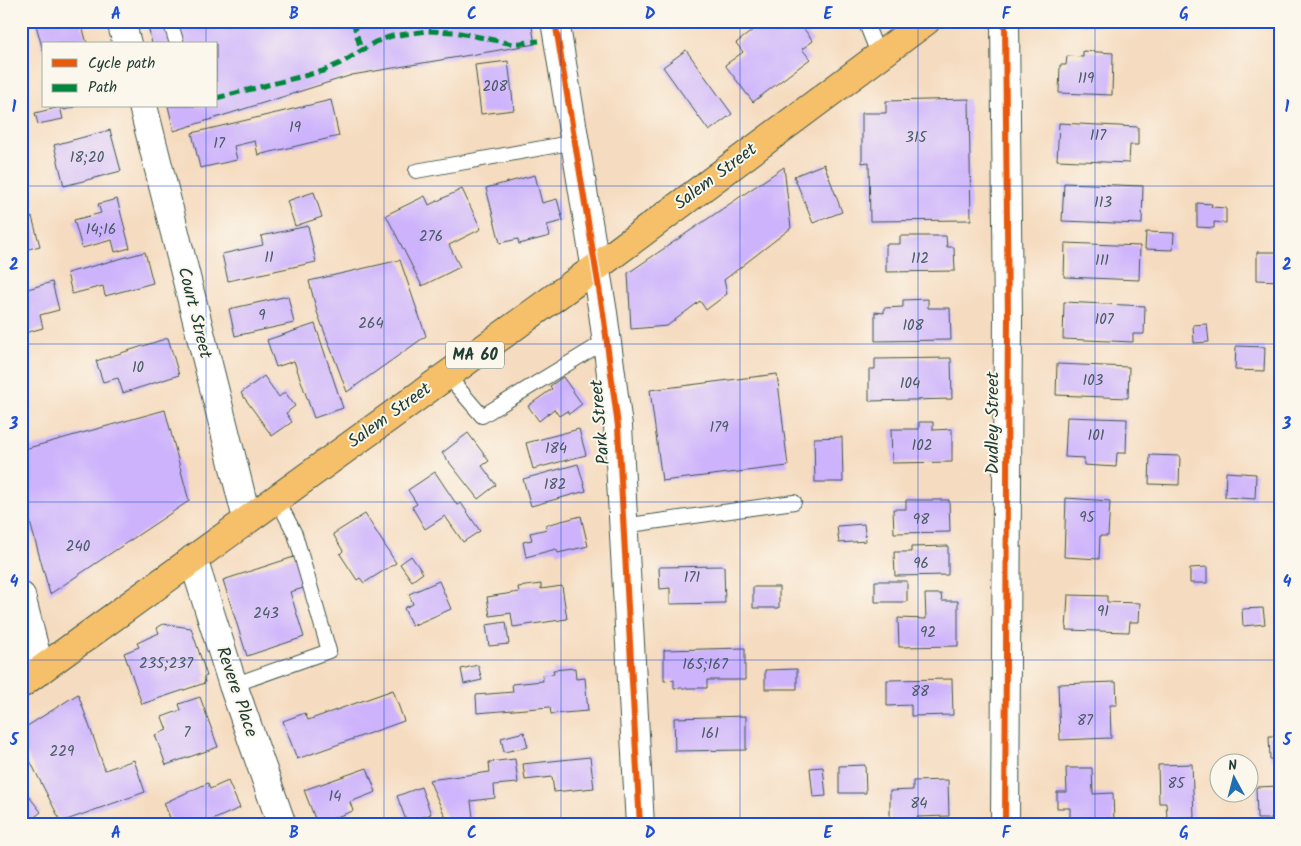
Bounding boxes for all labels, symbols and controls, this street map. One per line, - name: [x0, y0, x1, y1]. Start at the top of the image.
- text: A: [111, 2, 121, 27]
- text: B: [289, 2, 299, 27]
- text: C: [467, 2, 477, 27]
- text: D: [645, 2, 656, 27]
- text: E: [824, 2, 834, 27]
- text: F: [1002, 2, 1012, 27]
- text: G: [1179, 2, 1189, 27]
- legend: [42, 42, 218, 108]
- text: Cycle path: [88, 52, 155, 76]
- house number: 119: [1078, 67, 1095, 91]
- house number: 208: [482, 75, 509, 99]
- text: Path: [88, 76, 117, 100]
- text: 1: [12, 95, 17, 120]
- text: 1: [1285, 95, 1290, 120]
- house number: 19: [289, 116, 302, 140]
- house number: 117: [1090, 124, 1107, 148]
- house number: 315: [905, 126, 928, 150]
- house number: 17: [213, 132, 226, 156]
- street label: Salem Street: [668, 135, 765, 218]
- house number: 18;20: [70, 146, 105, 170]
- house number: 113: [1094, 191, 1112, 215]
- house number: 14;16: [86, 218, 116, 242]
- house number: 276: [419, 225, 443, 249]
- house number: 11: [264, 246, 274, 270]
- house number: 112: [911, 247, 929, 271]
- house number: 111: [1095, 249, 1109, 273]
- text: 2: [9, 253, 19, 278]
- text: 2: [1282, 253, 1292, 278]
- street label: Court Street: [169, 264, 220, 363]
- house number: 9: [258, 304, 266, 328]
- house number: 107: [1094, 308, 1115, 332]
- house number: 264: [358, 312, 384, 336]
- house number: 108: [902, 314, 925, 338]
- road number: MA 60: [446, 342, 504, 368]
- house number: 10: [132, 356, 145, 380]
- house number: 103: [1083, 369, 1104, 393]
- street label: Dudley Street: [979, 370, 1008, 475]
- house number: 104: [900, 372, 920, 396]
- street label: Salem Street: [342, 375, 439, 456]
- street label: Park Street: [583, 377, 619, 466]
- text: 3: [9, 412, 19, 437]
- text: 3: [1282, 412, 1292, 437]
- house number: 179: [710, 416, 729, 440]
- house number: 101: [1088, 424, 1105, 448]
- house number: 102: [912, 434, 932, 458]
- house number: 184: [545, 437, 567, 461]
- house number: 182: [544, 473, 566, 497]
- house number: 95: [1079, 506, 1096, 530]
- house number: 98: [913, 508, 930, 532]
- house number: 240: [66, 535, 91, 559]
- house number: 96: [913, 552, 929, 576]
- house number: 171: [684, 566, 700, 590]
- text: 4: [10, 570, 19, 595]
- text: 4: [1283, 570, 1292, 595]
- house number: 91: [1097, 600, 1109, 624]
- house number: 243: [253, 602, 279, 626]
- house number: 92: [920, 621, 936, 645]
- street label: Revere Place: [207, 643, 265, 741]
- house number: 235;237: [139, 652, 194, 676]
- house number: 165;167: [682, 653, 729, 677]
- house number: 88: [911, 680, 930, 704]
- house number: 87: [1077, 709, 1094, 733]
- house number: 7: [184, 721, 192, 745]
- house number: 161: [701, 722, 719, 746]
- text: 5: [9, 728, 20, 753]
- text: 5: [1282, 728, 1293, 753]
- house number: 229: [50, 740, 75, 764]
- north arrow: [1208, 754, 1258, 804]
- text: N: [1227, 755, 1238, 778]
- house number: 85: [1167, 772, 1185, 796]
- house number: 14: [329, 785, 341, 809]
- house number: 84: [910, 792, 928, 816]
- text: A: [111, 821, 121, 846]
- text: B: [289, 821, 299, 846]
- text: C: [467, 821, 477, 846]
- text: D: [645, 821, 656, 846]
- text: E: [824, 821, 834, 846]
- text: F: [1002, 821, 1012, 846]
- text: G: [1179, 821, 1189, 846]

